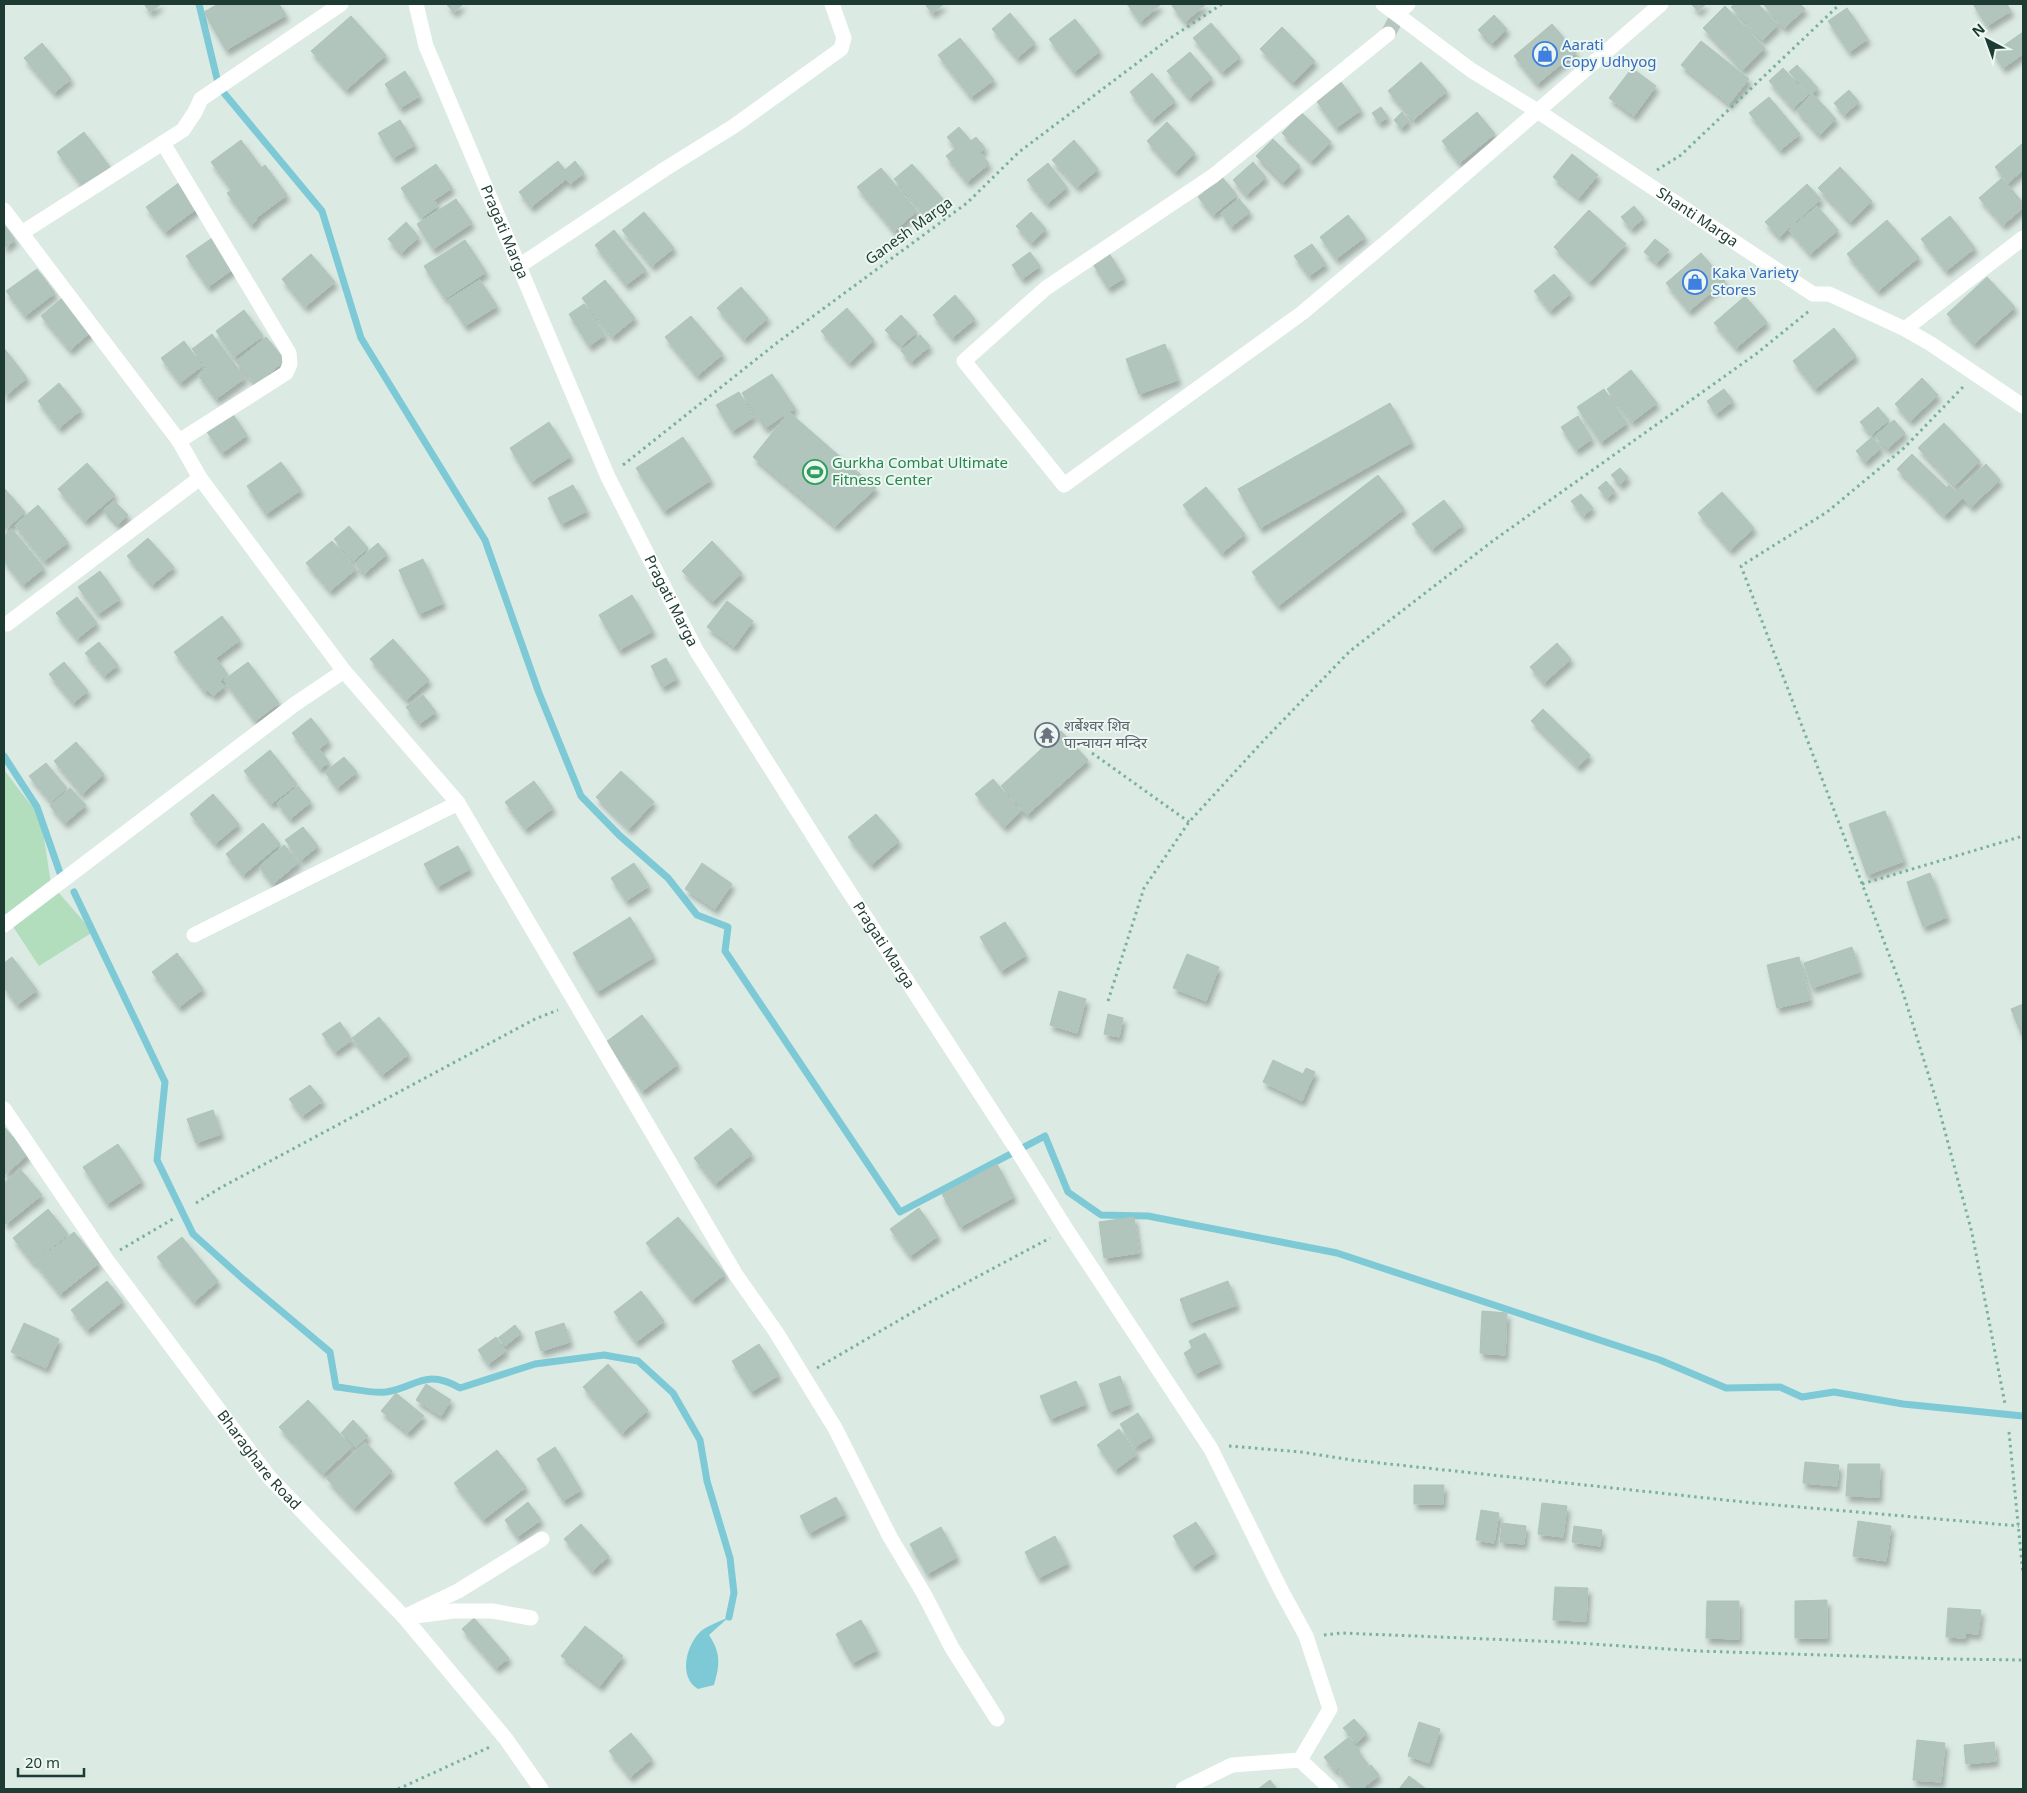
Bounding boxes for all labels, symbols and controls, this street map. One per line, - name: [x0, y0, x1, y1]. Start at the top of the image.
- north arrow: [1962, 15, 2012, 65]
- text: N: [1968, 19, 1989, 41]
- place label: Aarati Copy Udhyog: [1562, 34, 1656, 71]
- shop icon: Aarati Copy Udhyog: [1532, 41, 1558, 67]
- street label: Pragati Marga: [477, 182, 534, 281]
- street label: Shanti Marga: [1653, 182, 1743, 251]
- street label: Ganesh Marga: [861, 192, 956, 269]
- place label: Kaka Variety Stores: [1712, 262, 1799, 299]
- shop icon: Kaka Variety Stores: [1682, 269, 1708, 295]
- place label: Gurkha Combat Ultimate Fitness Center: [832, 452, 1008, 489]
- sports icon: Gurkha Combat Ultimate Fitness Center: [802, 459, 828, 485]
- street label: Pragati Marga: [640, 551, 703, 650]
- place label: शर्बेश्वर शिव पान्चायन मन्दिर: [1064, 715, 1148, 752]
- temple icon: शर्बेश्वर शिव पान्चायन मन्दिर: [1034, 722, 1060, 748]
- street label: Pragati Marga: [849, 897, 920, 992]
- street label: Bharaghare Road: [213, 1405, 306, 1513]
- scale bar: [18, 1746, 84, 1778]
- text: 20 m: [25, 1752, 60, 1772]

